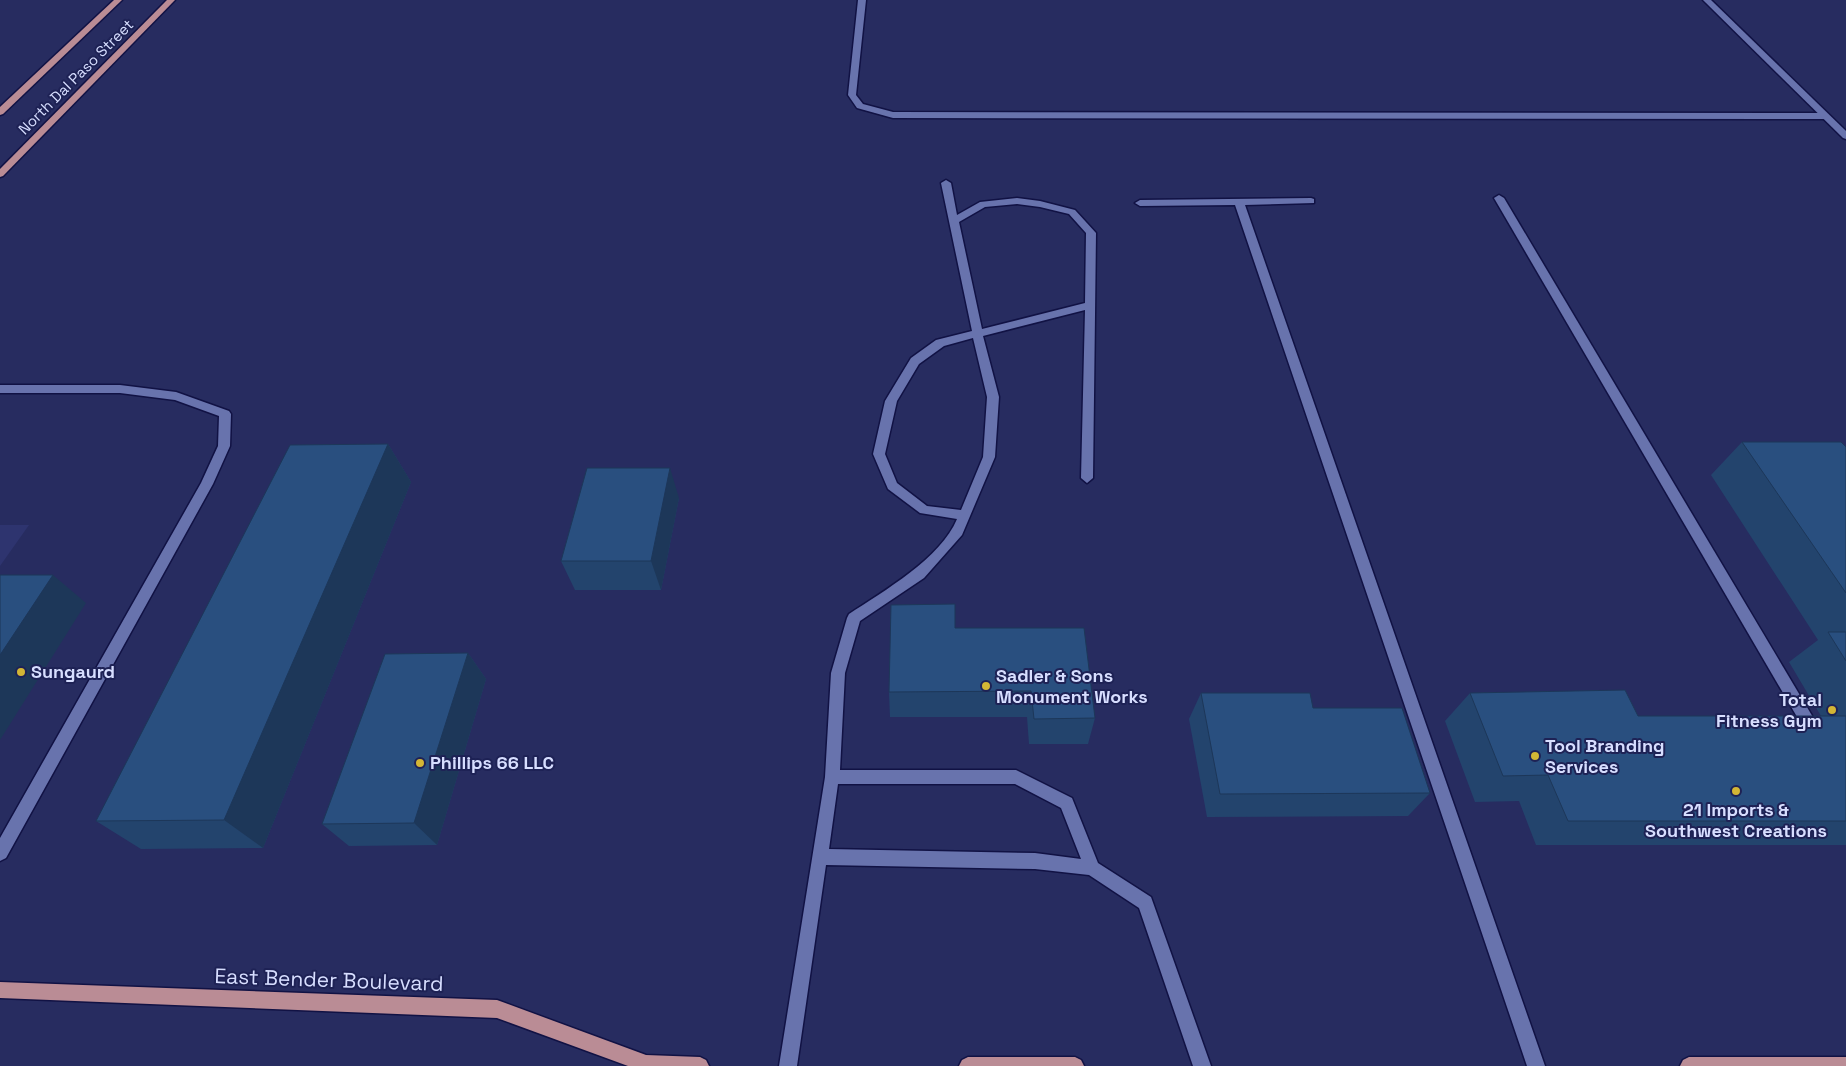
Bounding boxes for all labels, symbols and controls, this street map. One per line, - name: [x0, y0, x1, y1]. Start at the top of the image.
- street label: North Dal Paso Street: [14, 15, 137, 138]
- place label: Sungaurd: [31, 660, 115, 683]
- place label: Sadler & Sons Monument Works: [996, 664, 1148, 708]
- marker: Sungaurd: [15, 666, 27, 678]
- marker: Sadler & Sons Monument Works: [980, 680, 992, 692]
- place label: Total Fitness Gym: [1716, 688, 1822, 732]
- marker: Total Fitness Gym: [1826, 704, 1838, 716]
- place label: Tool Branding Services: [1545, 734, 1664, 778]
- marker: Tool Branding Services: [1529, 750, 1541, 762]
- place label: Phillips 66 LLC: [430, 751, 554, 774]
- marker: Phillips 66 LLC: [414, 757, 426, 769]
- marker: 21 Imports & Southwest Creations: [1730, 785, 1742, 797]
- place label: 21 Imports & Southwest Creations: [1645, 798, 1827, 842]
- street label: East Bender Boulevard: [214, 962, 444, 997]

